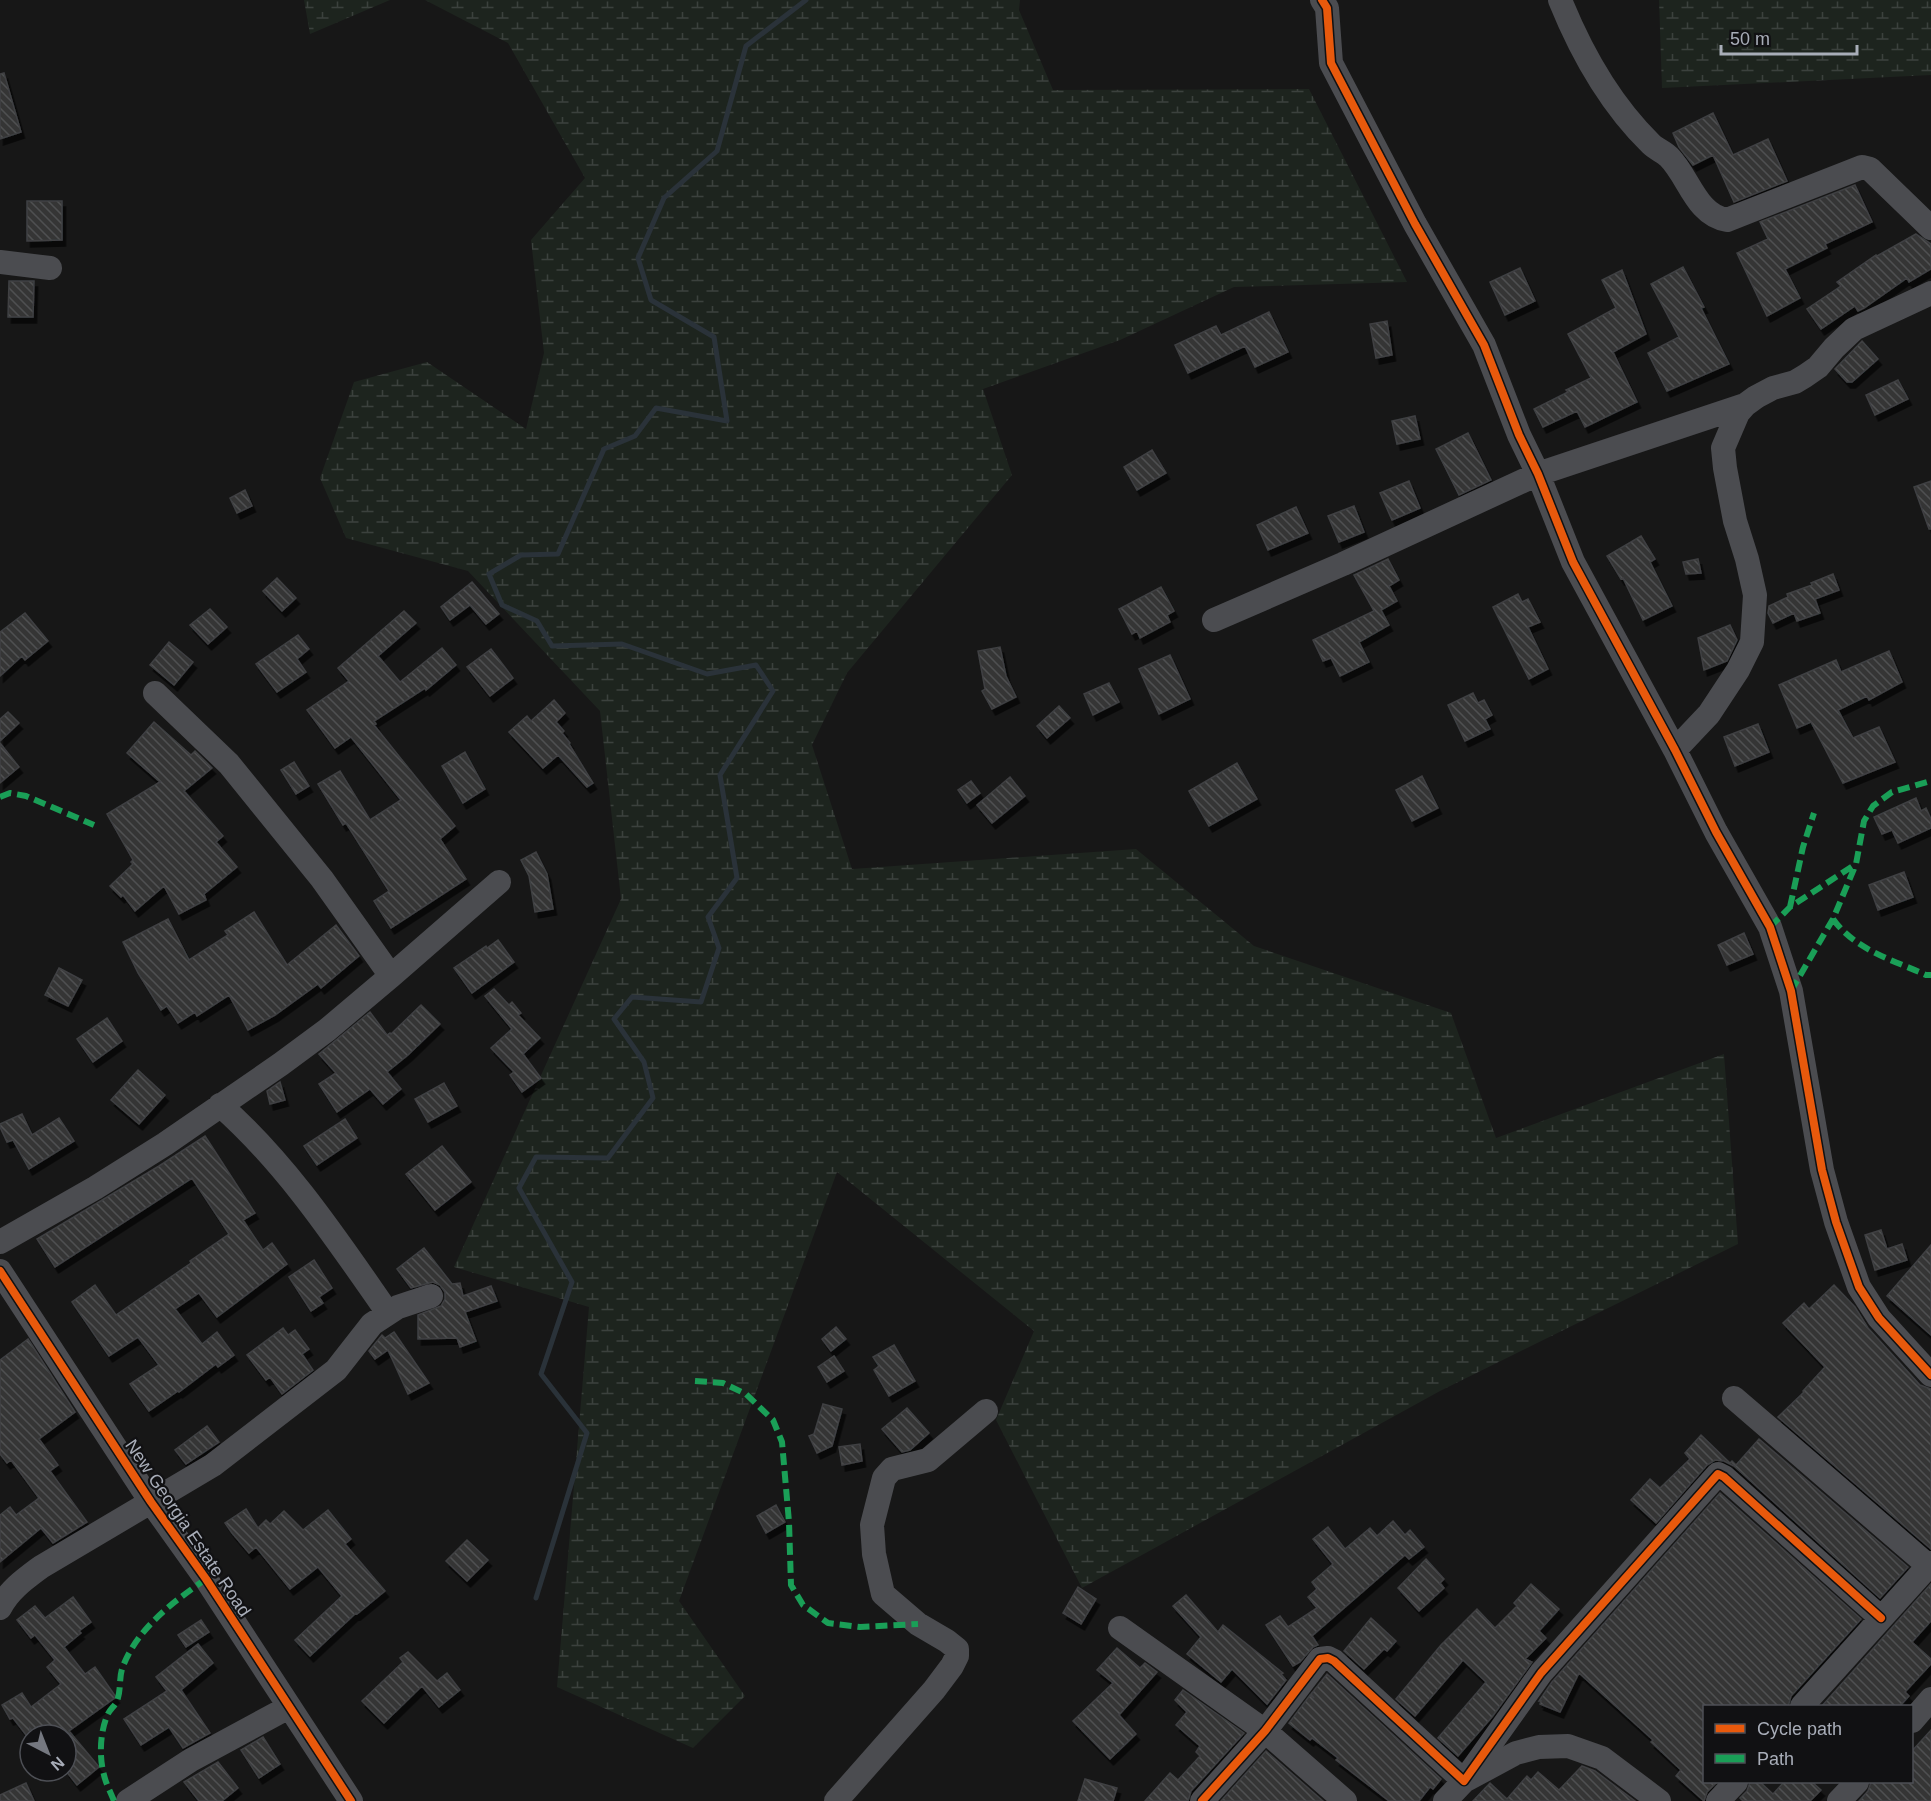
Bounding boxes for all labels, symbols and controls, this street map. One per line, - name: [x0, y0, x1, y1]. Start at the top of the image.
- scale bar: [1721, 18, 1858, 56]
- text: 50 m: [1730, 29, 1770, 49]
- street label: New Georgia Estate Road: [121, 1436, 255, 1620]
- legend: [1703, 1705, 1913, 1783]
- text: Cycle path: [1757, 1719, 1842, 1739]
- north arrow: [18, 1723, 78, 1783]
- text: Path: [1757, 1749, 1794, 1769]
- text: N: [48, 1754, 68, 1774]

